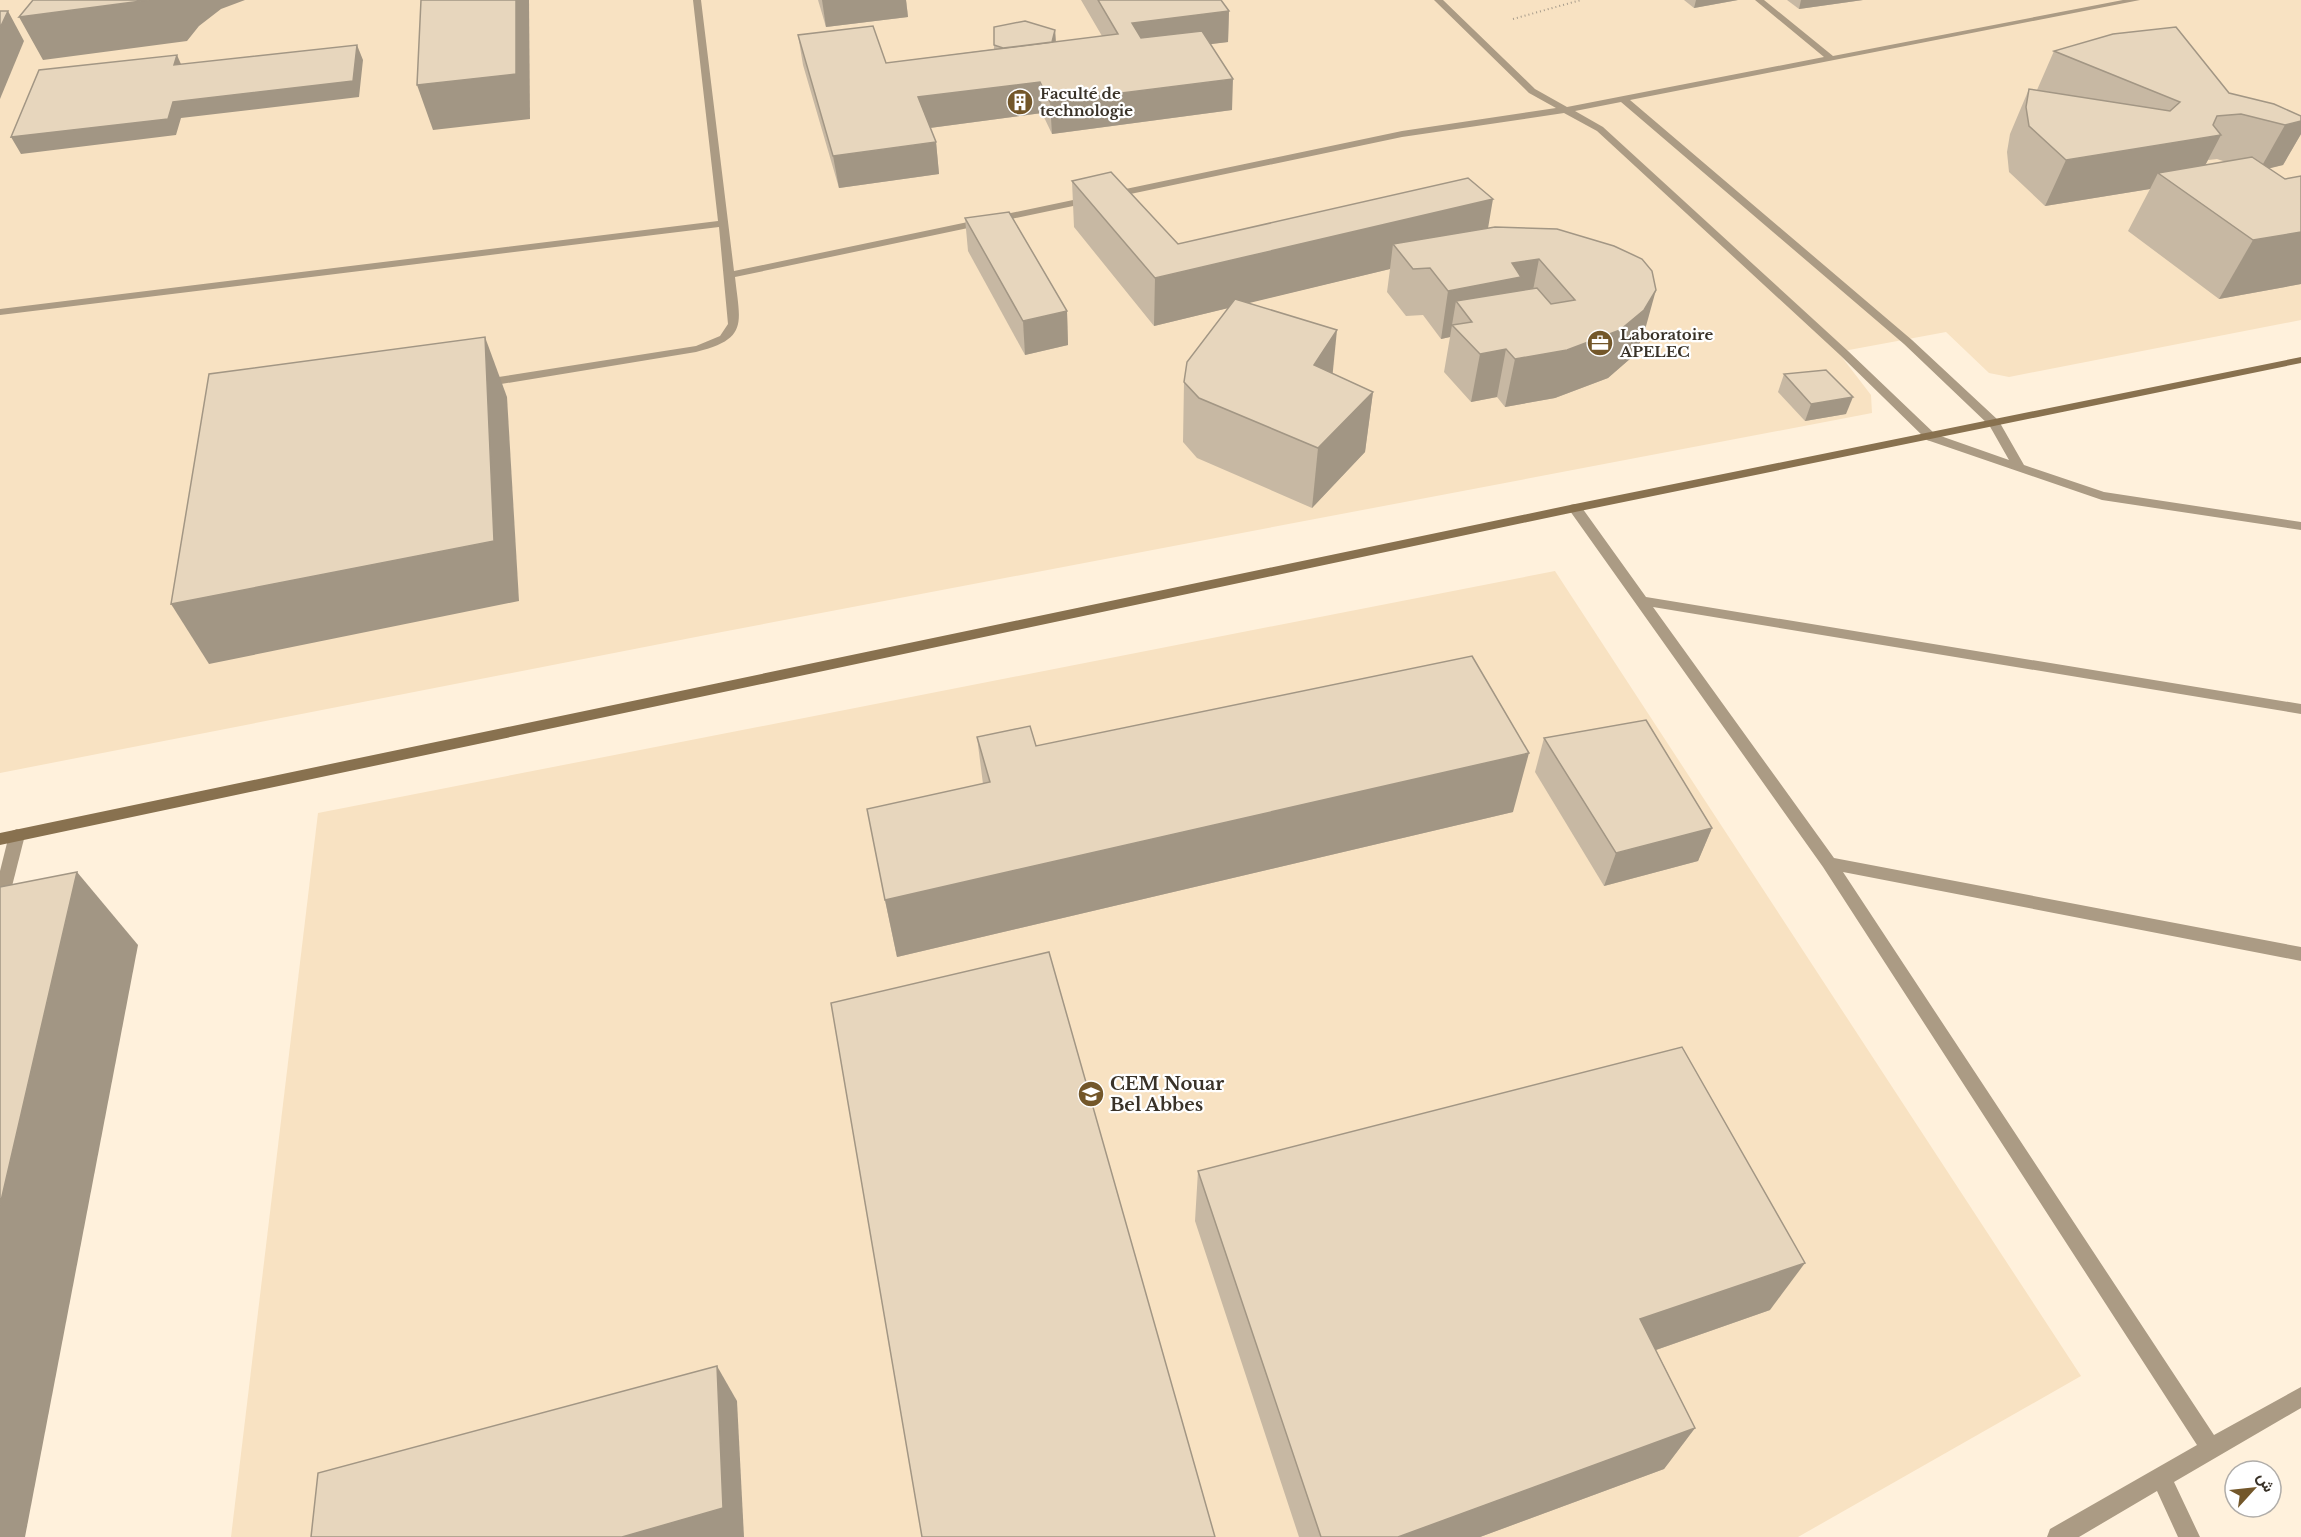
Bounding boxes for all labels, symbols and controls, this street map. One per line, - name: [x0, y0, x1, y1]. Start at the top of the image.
- place label: Faculté de technologie: [1040, 84, 1133, 120]
- building icon: Faculté de technologie: [1005, 87, 1035, 117]
- place label: Laboratoire APELEC: [1619, 325, 1713, 361]
- office icon: Laboratoire APELEC: [1585, 328, 1615, 358]
- place label: CEM Nouar Bel Abbes: [1110, 1073, 1224, 1116]
- school or university icon: CEM Nouar Bel Abbes: [1076, 1079, 1106, 1109]
- north arrow: [2223, 1459, 2283, 1519]
- text: ش: [2253, 1469, 2280, 1495]

